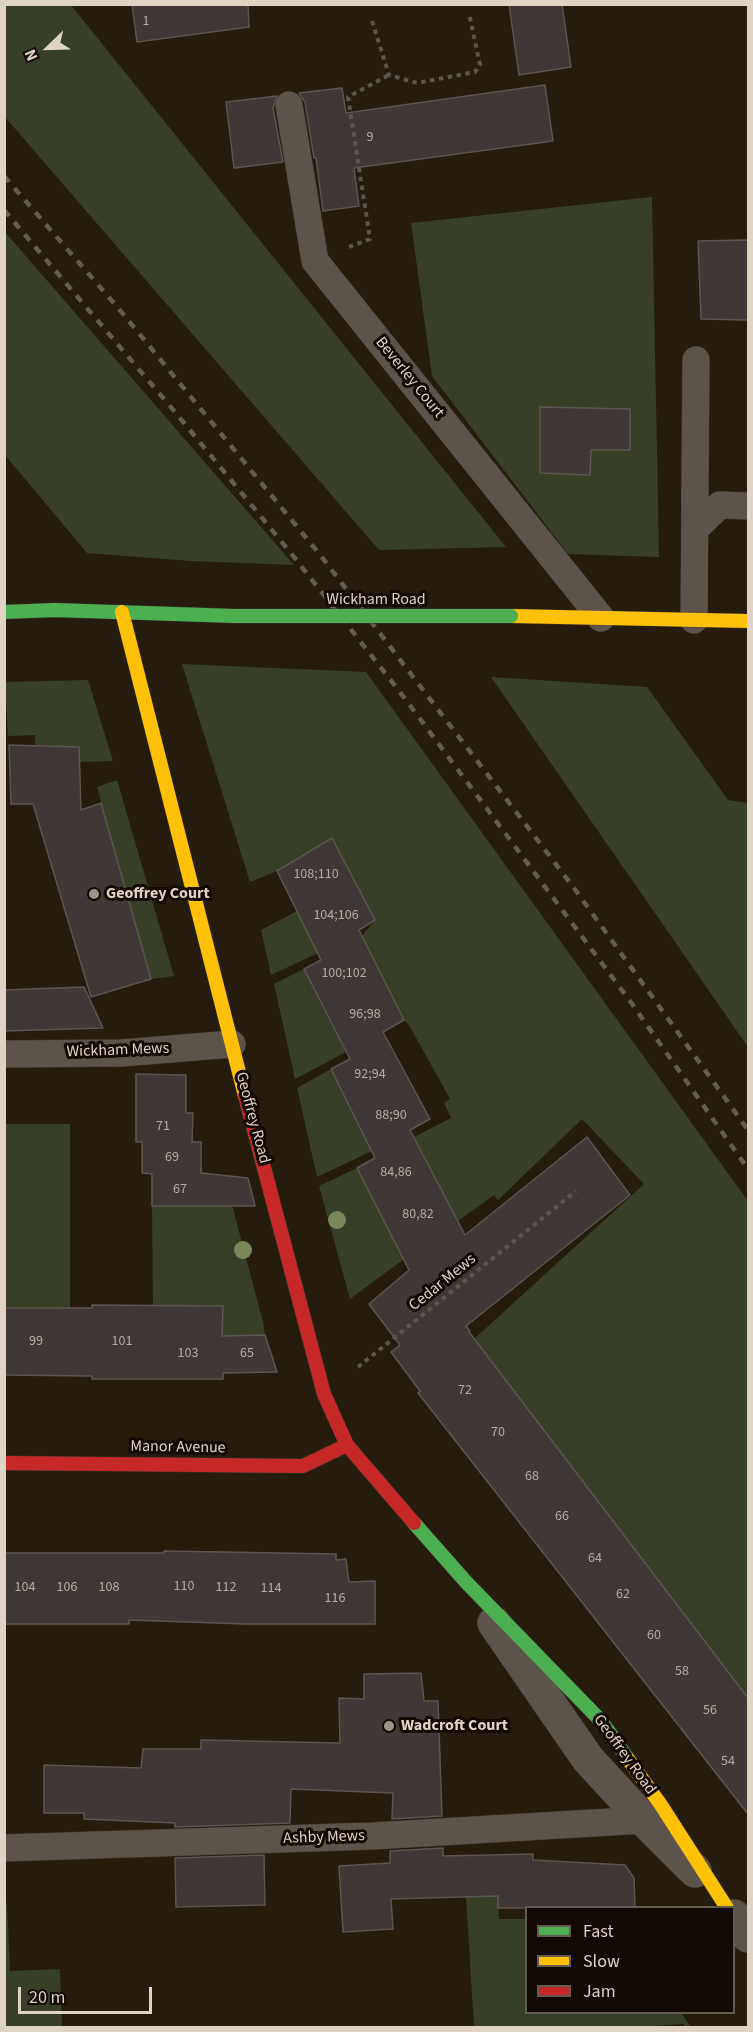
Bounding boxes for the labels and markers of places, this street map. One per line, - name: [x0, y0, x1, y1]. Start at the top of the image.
- place label: Geoffrey Court: [106, 884, 210, 904]
- marker: Geoffrey Court: [87, 887, 101, 901]
- place label: Wadcroft Court: [401, 1716, 508, 1736]
- marker: Wadcroft Court: [382, 1719, 396, 1733]

